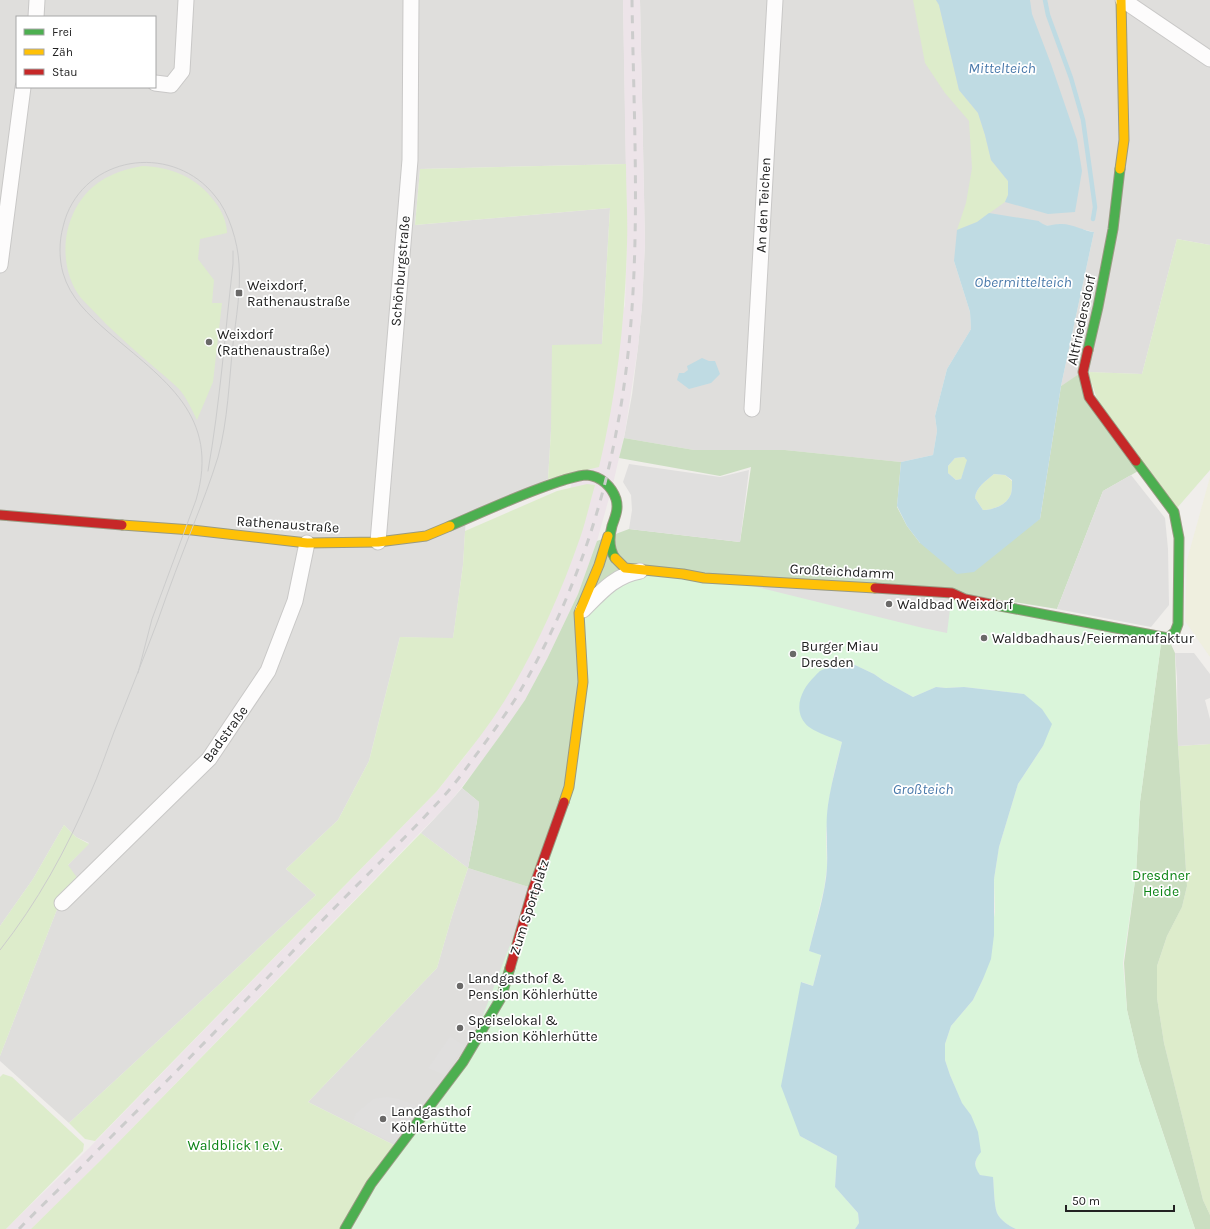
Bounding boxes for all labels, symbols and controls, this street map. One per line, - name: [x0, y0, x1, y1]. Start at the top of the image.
- legend: [16, 16, 156, 88]
- text: Frei: [52, 25, 72, 39]
- text: Zäh: [52, 45, 73, 59]
- water label: Mittelteich: [968, 59, 1036, 77]
- text: Stau: [52, 65, 78, 79]
- street label: An den Teichen: [753, 157, 774, 253]
- street label: Schönburgstraße: [387, 215, 414, 327]
- water label: Obermittelteich: [974, 273, 1072, 291]
- street label: Altfriedersdorf: [1064, 273, 1099, 367]
- place label: Weixdorf, Rathenaustraße: [247, 277, 350, 310]
- marker: Weixdorf, Rathenaustraße: [234, 288, 244, 298]
- place label: Weixdorf (Rathenaustraße): [217, 326, 330, 359]
- marker: Weixdorf (Rathenaustraße): [204, 337, 214, 347]
- street label: Rathenaustraße: [236, 512, 340, 537]
- street label: Großteichdamm: [789, 560, 895, 583]
- place label: Waldbad Weixdorf: [897, 596, 1013, 613]
- marker: Waldbad Weixdorf: [884, 599, 894, 609]
- place label: Waldbadhaus/Feiermanufaktur: [992, 630, 1195, 647]
- marker: Waldbadhaus/Feiermanufaktur: [979, 633, 989, 643]
- place label: Burger Miau Dresden: [801, 638, 879, 671]
- marker: Burger Miau Dresden: [788, 649, 798, 659]
- street label: Badstraße: [199, 703, 252, 766]
- water label: Großteich: [893, 780, 953, 798]
- street label: Zum Sportplatz: [506, 857, 553, 957]
- park label: Dresdner Heide: [1132, 867, 1191, 900]
- place label: Landgasthof & Pension Köhlerhütte: [468, 970, 598, 1003]
- marker: Landgasthof & Pension Köhlerhütte: [455, 981, 465, 991]
- place label: Speiselokal & Pension Köhlerhütte: [468, 1012, 598, 1045]
- marker: Speiselokal & Pension Köhlerhütte: [455, 1023, 465, 1033]
- place label: Landgasthof Köhlerhütte: [391, 1103, 471, 1136]
- marker: Landgasthof Köhlerhütte: [378, 1114, 388, 1124]
- park label: Waldblick 1 e.V.: [188, 1137, 283, 1154]
- scale bar: [1066, 1187, 1174, 1213]
- text: 50 m: [1072, 1194, 1100, 1208]

